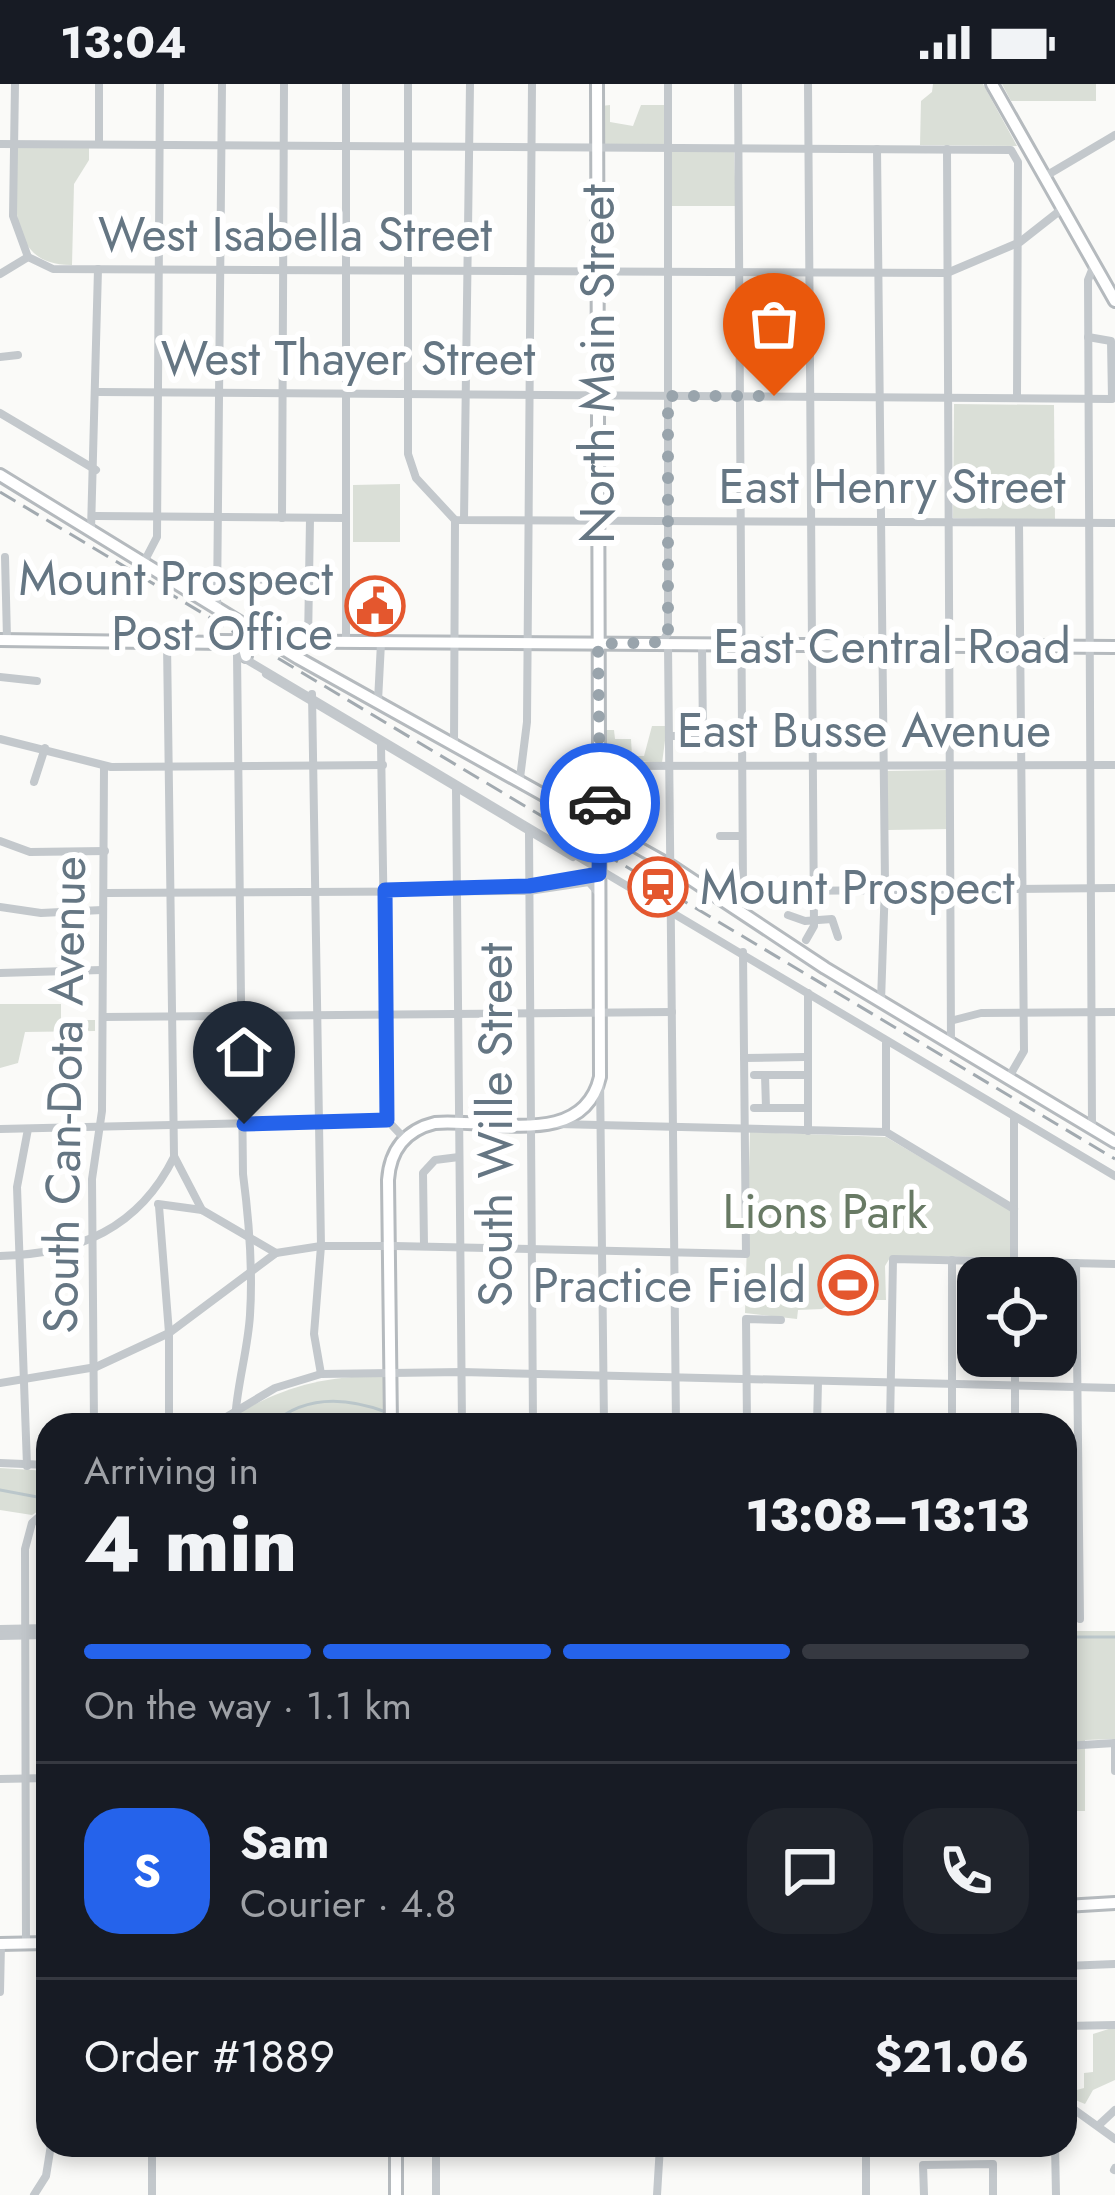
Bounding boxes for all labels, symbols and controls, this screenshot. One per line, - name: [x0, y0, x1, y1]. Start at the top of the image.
- text: 13:04: [60, 10, 187, 75]
- street label: North Main Street: [563, 184, 632, 544]
- street label: West Isabella Street: [98, 200, 492, 269]
- pin: [723, 273, 825, 396]
- icon: bag: [741, 291, 807, 357]
- street label: West Thayer Street: [161, 324, 536, 393]
- street label: East Henry Street: [719, 452, 1066, 521]
- place label: Mount Prospect Post Office: [18, 544, 333, 668]
- public building icon: Mount Prospect Post Office: [344, 575, 406, 637]
- street label: East Central Road: [713, 612, 1071, 681]
- street label: East Busse Avenue: [677, 696, 1051, 765]
- courier: [540, 743, 660, 863]
- icon: car: [567, 770, 633, 836]
- place label: Mount Prospect: [700, 853, 1015, 922]
- street label: South Can-Dota Avenue: [26, 856, 103, 1334]
- station icon: Mount Prospect: [627, 856, 689, 918]
- street label: South Wille Street: [461, 942, 530, 1307]
- pin: [193, 1001, 295, 1124]
- icon: home: [211, 1019, 277, 1085]
- park label: Lions Park: [723, 1177, 928, 1246]
- place label: Practice Field: [532, 1251, 806, 1320]
- sports icon: Practice Field: [817, 1254, 879, 1316]
- map controls: [957, 1257, 1077, 1377]
- button: locate: [957, 1257, 1077, 1377]
- text: Arriving in: [84, 1442, 259, 1499]
- text: 13:08–13:13: [746, 1483, 1029, 1548]
- text: 4 min: [84, 1488, 297, 1600]
- text: On the way · 1.1 km: [84, 1677, 412, 1734]
- button: chat: [747, 1808, 873, 1934]
- button: phone: [903, 1808, 1029, 1934]
- text: Sam: [240, 1810, 329, 1875]
- text: S: [133, 1838, 161, 1903]
- text: Courier · 4.8: [240, 1875, 456, 1932]
- text: Order #1889: [84, 2024, 335, 2089]
- text: $21.06: [874, 2024, 1029, 2089]

